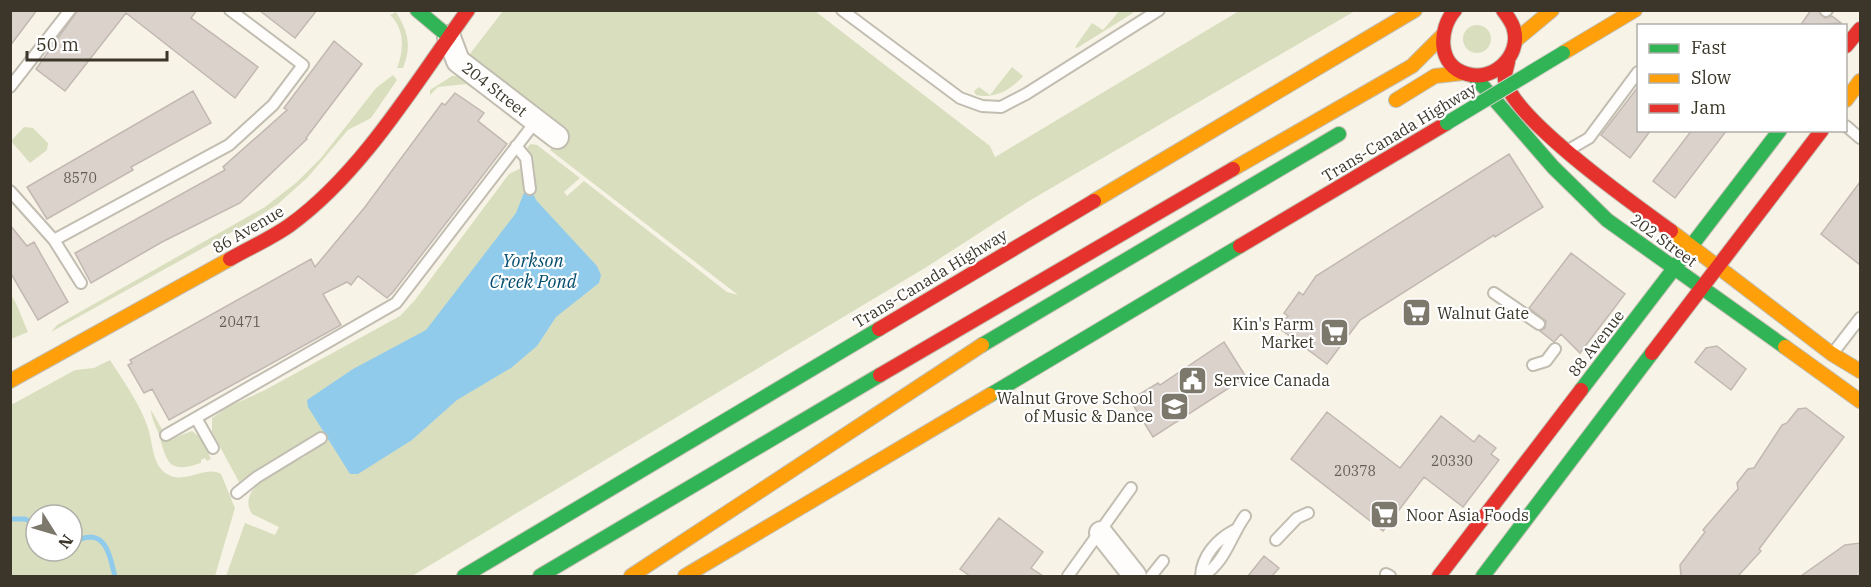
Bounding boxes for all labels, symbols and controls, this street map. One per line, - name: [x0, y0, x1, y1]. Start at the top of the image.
- scale bar: [27, 24, 166, 62]
- legend: [1637, 24, 1847, 132]
- text: 50 m: [36, 33, 79, 56]
- text: Fast: [1691, 36, 1726, 59]
- street label: 204 Street: [458, 57, 532, 121]
- text: Slow: [1691, 66, 1731, 89]
- street label: Trans-Canada Highway: [1318, 78, 1480, 186]
- text: Jam: [1691, 96, 1726, 119]
- house number: 8570: [63, 169, 97, 187]
- street label: 86 Avenue: [209, 201, 287, 257]
- street label: 202 Street: [1627, 209, 1701, 271]
- street label: Trans-Canada Highway: [849, 224, 1011, 332]
- water label: Yorkson Creek Pond: [490, 249, 577, 293]
- supermarket icon: Walnut Gate: [1400, 297, 1432, 329]
- place label: Walnut Gate: [1437, 303, 1529, 323]
- street label: 88 Avenue: [1564, 306, 1628, 380]
- house number: 20471: [219, 313, 261, 331]
- place label: Kin's Farm Market: [1232, 314, 1314, 352]
- supermarket icon: Kin's Farm Market: [1319, 317, 1351, 349]
- public building icon: Service Canada: [1177, 364, 1209, 396]
- place label: Service Canada: [1214, 370, 1330, 390]
- place label: Walnut Grove School of Music & Dance: [997, 388, 1153, 426]
- school or university icon: Walnut Grove School of Music & Dance: [1158, 391, 1190, 423]
- house number: 20330: [1431, 452, 1473, 470]
- house number: 20378: [1334, 462, 1376, 480]
- supermarket icon: Noor Asia Foods: [1369, 499, 1401, 531]
- north arrow: [24, 503, 84, 563]
- place label: Noor Asia Foods: [1406, 505, 1529, 525]
- text: N: [54, 531, 78, 553]

